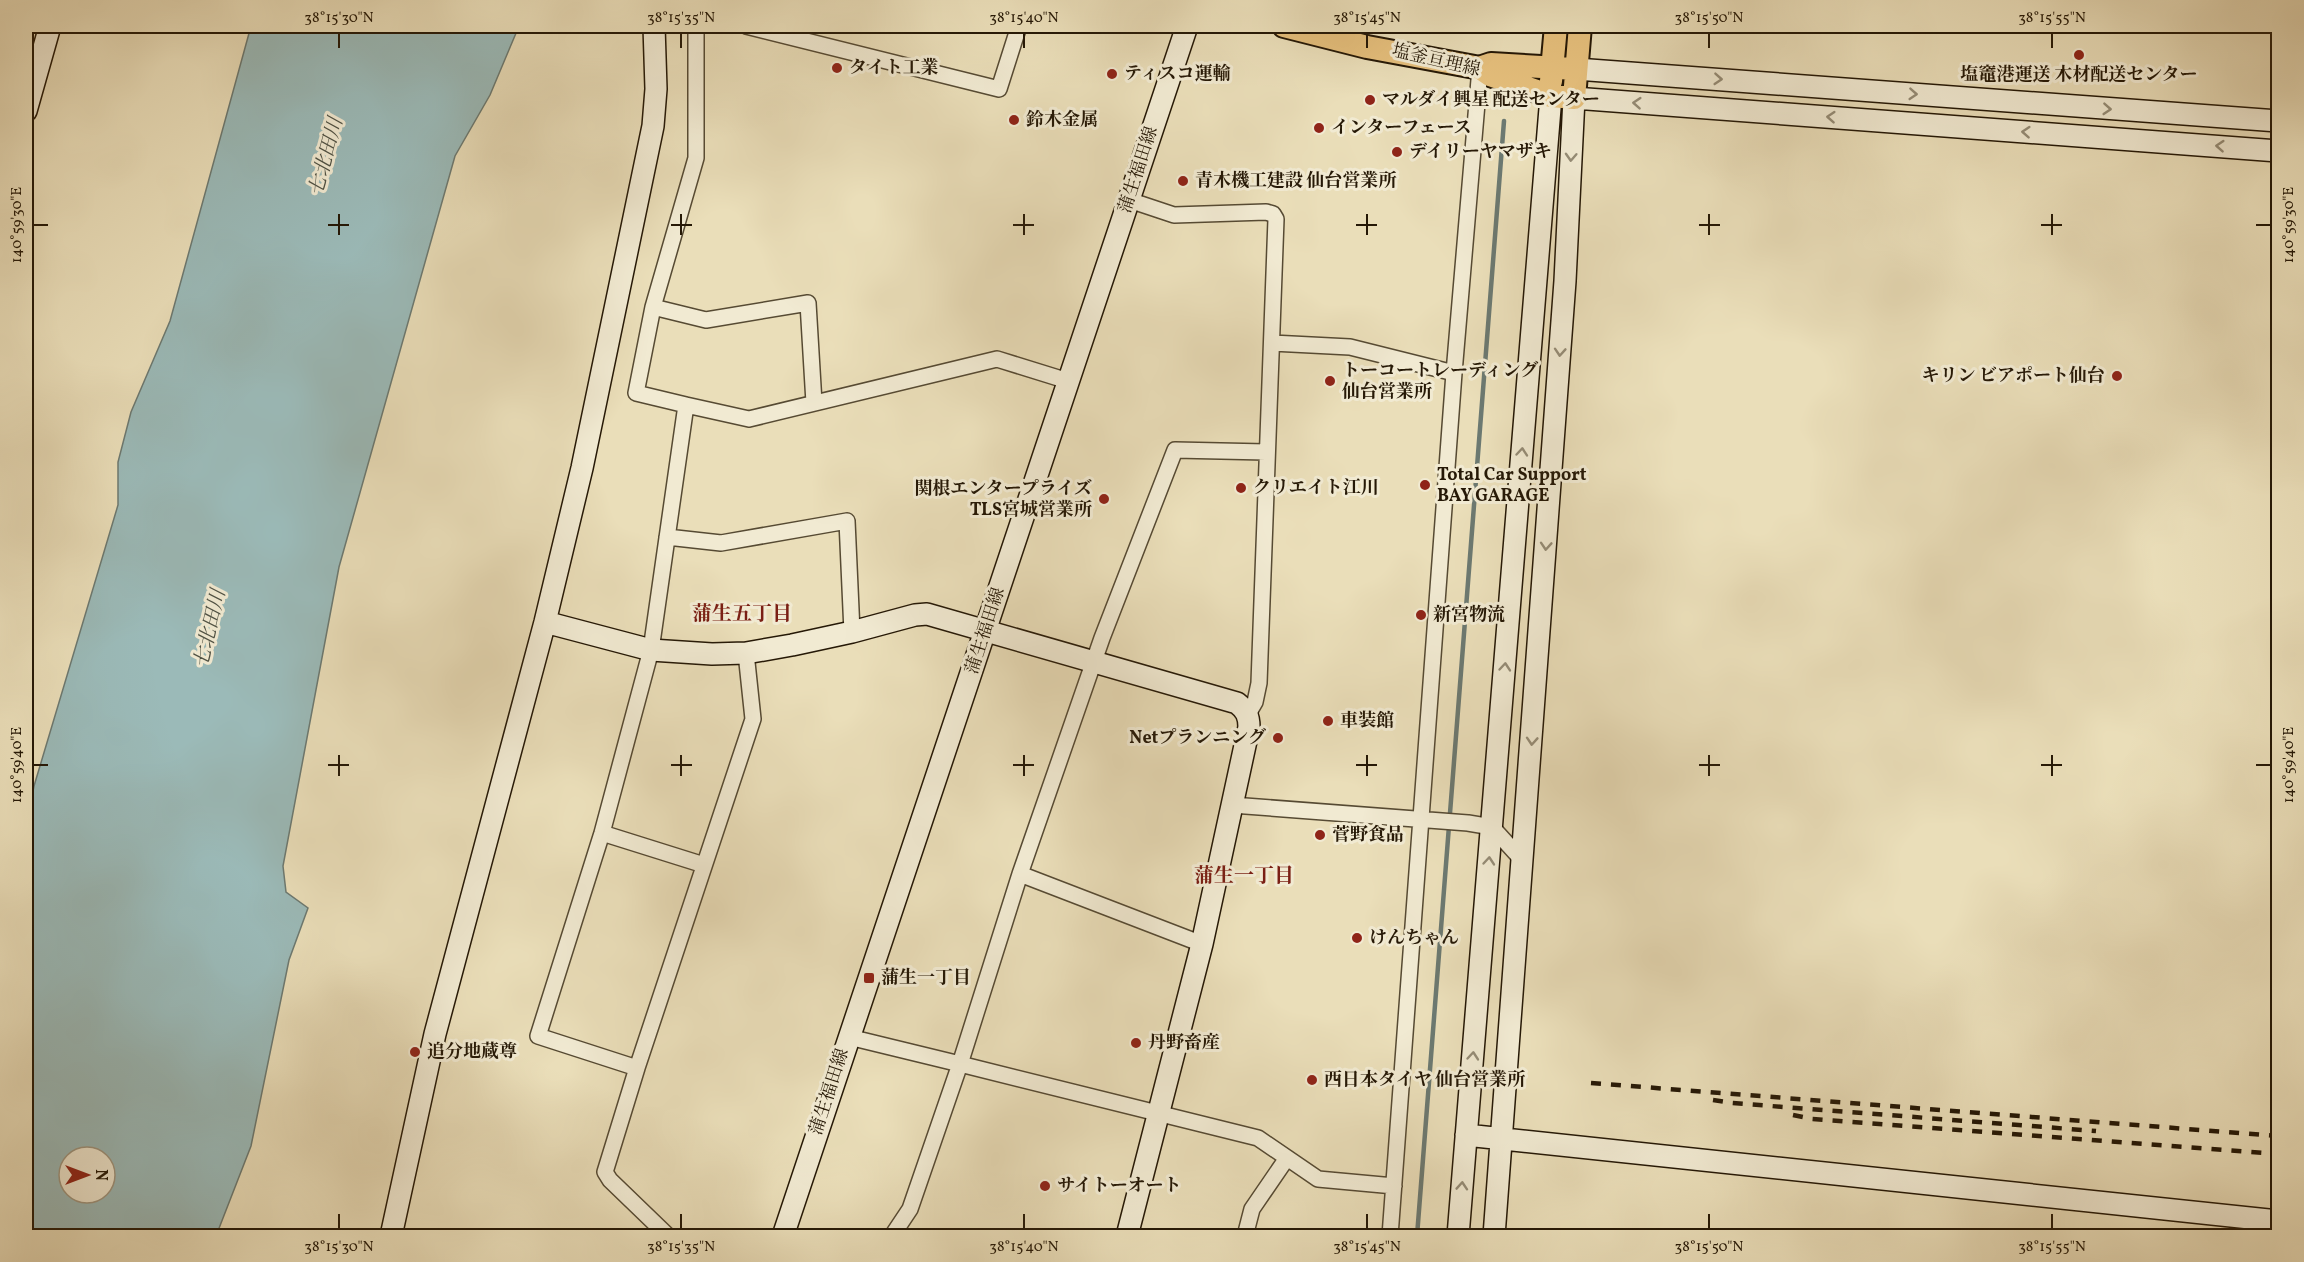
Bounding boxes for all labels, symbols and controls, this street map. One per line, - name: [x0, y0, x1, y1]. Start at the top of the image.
- text: 38°15'30"N: [304, 8, 374, 29]
- text: 38°15'35"N: [647, 8, 715, 29]
- text: 38°15'40"N: [989, 8, 1059, 29]
- text: 38°15'45"N: [1333, 8, 1401, 29]
- text: 38°15'50"N: [1675, 8, 1743, 29]
- text: 38°15'55"N: [2018, 8, 2086, 29]
- street label: 塩釜亘理線: [1389, 39, 1483, 83]
- marker: 塩竈港運送 木材配送センター: [2072, 48, 2086, 62]
- place label: タイト工業: [849, 56, 939, 81]
- marker: タイト工業: [830, 61, 844, 75]
- place label: ティスコ運輸: [1124, 62, 1231, 87]
- place label: 塩竈港運送 木材配送センター: [1961, 63, 2197, 88]
- marker: ティスコ運輸: [1105, 67, 1119, 81]
- one-way arrow: [1714, 73, 1723, 86]
- one-way arrow: [1908, 87, 1917, 100]
- place label: マルダイ興星 配送センター: [1382, 88, 1600, 113]
- marker: マルダイ興星 配送センター: [1363, 93, 1377, 107]
- one-way arrow: [1632, 97, 1641, 110]
- one-way arrow: [2103, 102, 2112, 115]
- place label: 鈴木金属: [1026, 108, 1098, 133]
- one-way arrow: [1827, 111, 1836, 124]
- water label: 七北田川: [303, 113, 351, 199]
- marker: 鈴木金属: [1007, 113, 1021, 127]
- place label: インターフェース: [1331, 116, 1472, 141]
- marker: インターフェース: [1312, 121, 1326, 135]
- street label: 蒲生福田線: [1113, 123, 1165, 217]
- one-way arrow: [2021, 126, 2030, 139]
- place label: デイリーヤマザキ: [1409, 140, 1552, 165]
- one-way arrow: [2216, 140, 2225, 153]
- marker: デイリーヤマザキ: [1390, 145, 1404, 159]
- one-way arrow: [1565, 152, 1578, 161]
- place label: 青木機工建設 仙台営業所: [1195, 169, 1397, 194]
- marker: 青木機工建設 仙台営業所: [1176, 174, 1190, 188]
- text: 140°59'30"E: [7, 187, 28, 263]
- text: 140°59'30"E: [2279, 187, 2300, 263]
- one-way arrow: [1554, 347, 1567, 356]
- place label: トーコートレーディング 仙台営業所: [1342, 359, 1538, 405]
- place label: キリン ビアポート仙台: [1921, 364, 2105, 389]
- marker: キリン ビアポート仙台: [2110, 369, 2124, 383]
- marker: トーコートレーディング 仙台営業所: [1323, 374, 1337, 388]
- one-way arrow: [1515, 447, 1528, 456]
- place label: Total Car Support BAY GARAGE: [1437, 463, 1587, 509]
- place label: クリエイト江川: [1253, 476, 1379, 501]
- place label: 関根エンタープライズ TLS宮城営業所: [914, 477, 1092, 523]
- marker: Total Car Support BAY GARAGE: [1418, 478, 1432, 492]
- marker: クリエイト江川: [1234, 481, 1248, 495]
- marker: 関根エンタープライズ TLS宮城営業所: [1097, 492, 1111, 506]
- one-way arrow: [1540, 541, 1553, 551]
- street label: 蒲生福田線: [960, 584, 1012, 678]
- water label: 七北田川: [188, 585, 234, 671]
- district label: 蒲生五丁目: [692, 601, 792, 629]
- place label: 新宮物流: [1433, 603, 1505, 628]
- marker: 新宮物流: [1414, 608, 1428, 622]
- one-way arrow: [1498, 663, 1511, 672]
- place label: 車装館: [1340, 709, 1394, 734]
- marker: 車装館: [1321, 714, 1335, 728]
- place label: Netプランニング: [1129, 726, 1266, 751]
- text: 140°59'40"E: [7, 727, 28, 803]
- text: 140°59'40"E: [2279, 727, 2300, 803]
- marker: Netプランニング: [1271, 731, 1285, 745]
- one-way arrow: [1526, 736, 1539, 745]
- place label: 菅野食品: [1332, 823, 1404, 848]
- marker: 菅野食品: [1313, 828, 1327, 842]
- one-way arrow: [1482, 857, 1495, 866]
- district label: 蒲生一丁目: [1194, 863, 1294, 891]
- place label: けんちゃん: [1369, 926, 1459, 951]
- marker: けんちゃん: [1350, 931, 1364, 945]
- place label: 蒲生一丁目: [881, 966, 971, 991]
- marker: 蒲生一丁目: [862, 971, 876, 985]
- place label: 丹野畜産: [1148, 1031, 1220, 1056]
- marker: 丹野畜産: [1129, 1036, 1143, 1050]
- place label: 追分地蔵尊: [427, 1040, 517, 1065]
- marker: 追分地蔵尊: [408, 1045, 422, 1059]
- street label: 蒲生福田線: [804, 1045, 856, 1139]
- one-way arrow: [1466, 1051, 1479, 1060]
- place label: 西日本タイヤ 仙台営業所: [1324, 1068, 1525, 1093]
- marker: 西日本タイヤ 仙台営業所: [1305, 1073, 1319, 1087]
- north arrow: [57, 1145, 117, 1205]
- text: N: [89, 1169, 111, 1181]
- place label: サイトーオート: [1057, 1174, 1181, 1199]
- marker: サイトーオート: [1038, 1179, 1052, 1193]
- one-way arrow: [1455, 1181, 1468, 1190]
- text: 38°15'30"N: [304, 1237, 374, 1258]
- text: 38°15'35"N: [647, 1237, 715, 1258]
- text: 38°15'40"N: [989, 1237, 1059, 1258]
- text: 38°15'45"N: [1333, 1237, 1401, 1258]
- text: 38°15'50"N: [1675, 1237, 1743, 1258]
- text: 38°15'55"N: [2018, 1237, 2086, 1258]

